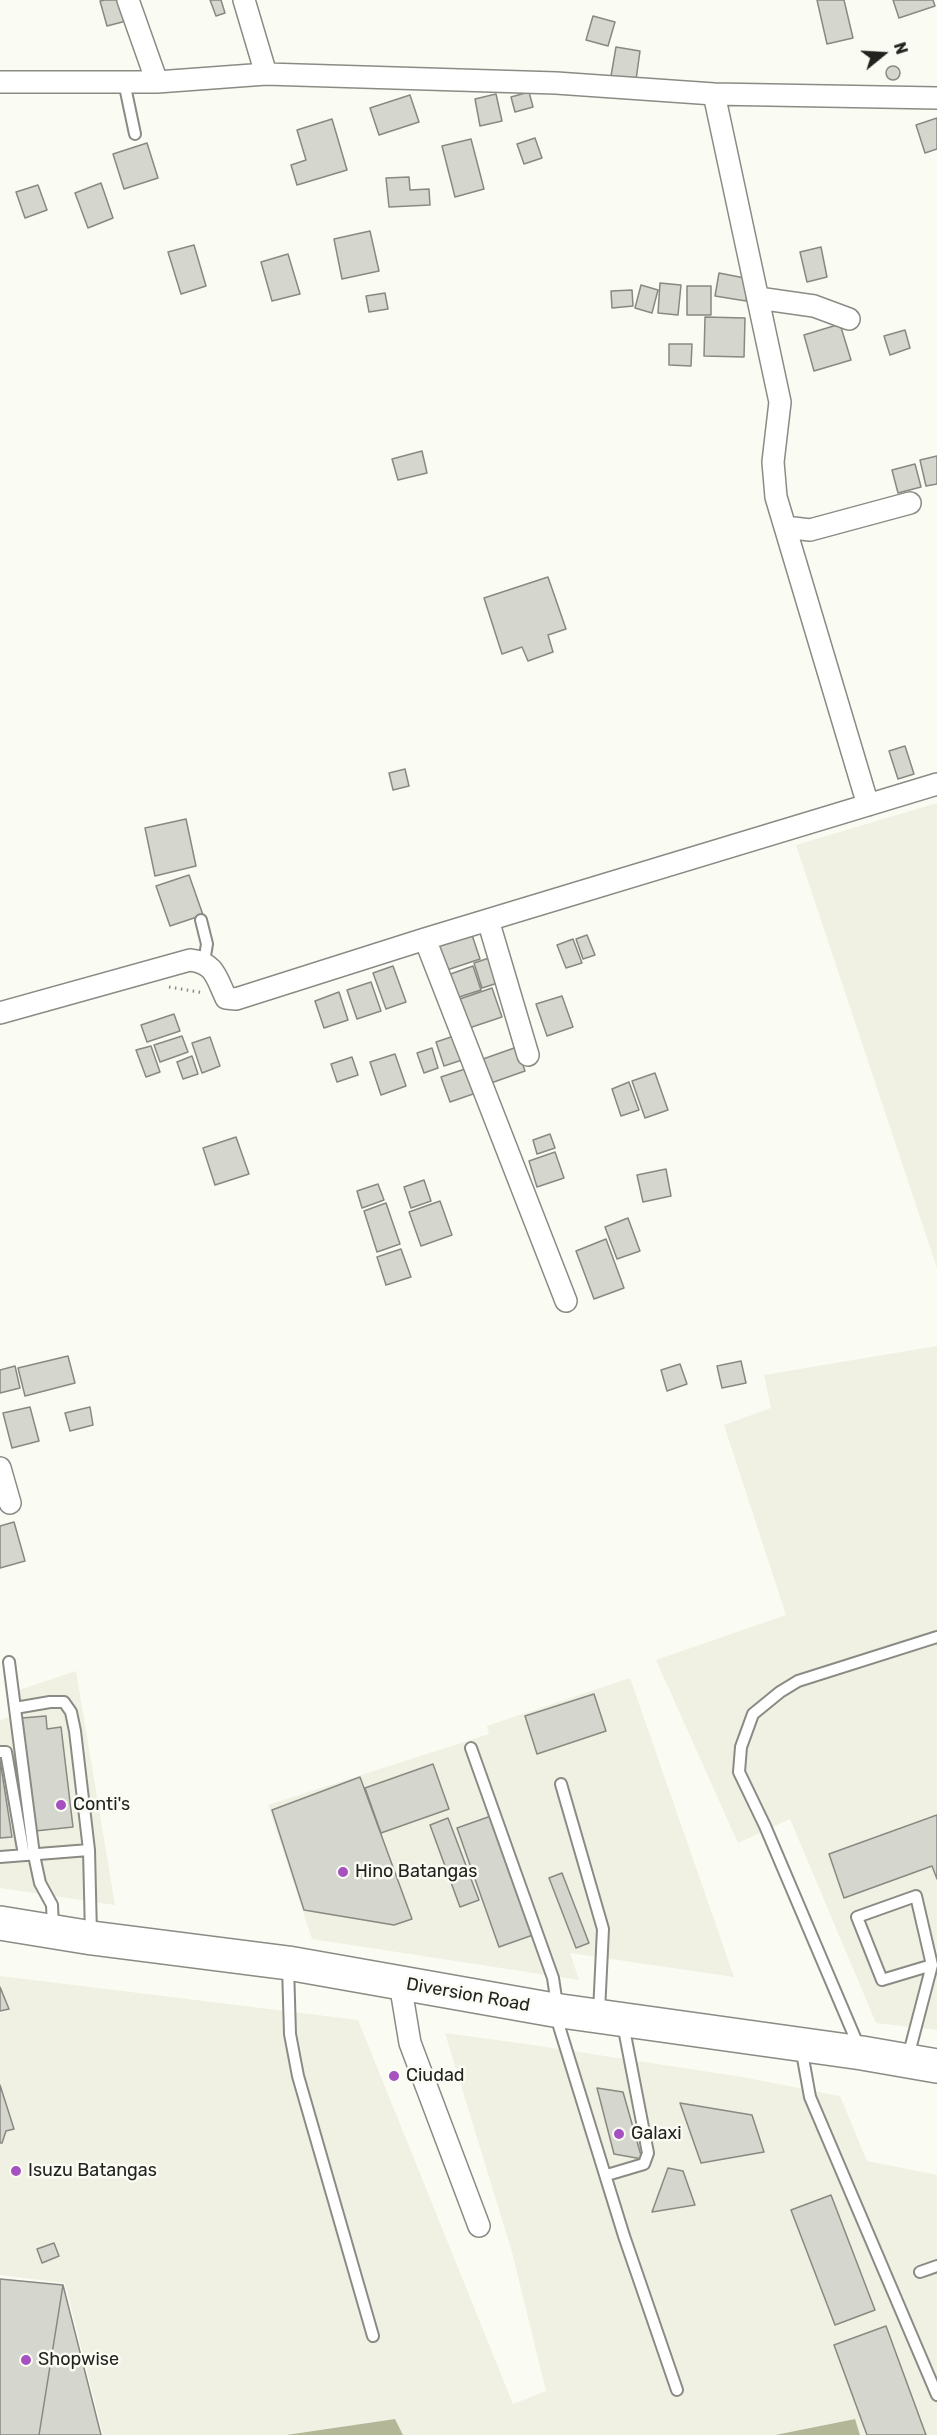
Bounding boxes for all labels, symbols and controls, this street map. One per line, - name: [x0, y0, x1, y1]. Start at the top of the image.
- north arrow: [853, 24, 913, 84]
- text: N: [890, 40, 911, 57]
- place label: Conti's: [73, 1794, 130, 1816]
- marker: Conti's: [54, 1798, 68, 1812]
- place label: Hino Batangas: [355, 1861, 477, 1883]
- marker: Hino Batangas: [336, 1865, 350, 1879]
- street label: Diversion Road: [404, 1973, 532, 2017]
- place label: Ciudad: [406, 2065, 465, 2087]
- marker: Ciudad: [387, 2069, 401, 2083]
- place label: Galaxi: [631, 2123, 682, 2145]
- marker: Galaxi: [612, 2127, 626, 2141]
- place label: Isuzu Batangas: [28, 2160, 157, 2182]
- marker: Isuzu Batangas: [9, 2164, 23, 2178]
- place label: Shopwise: [38, 2349, 119, 2371]
- marker: Shopwise: [19, 2353, 33, 2367]

